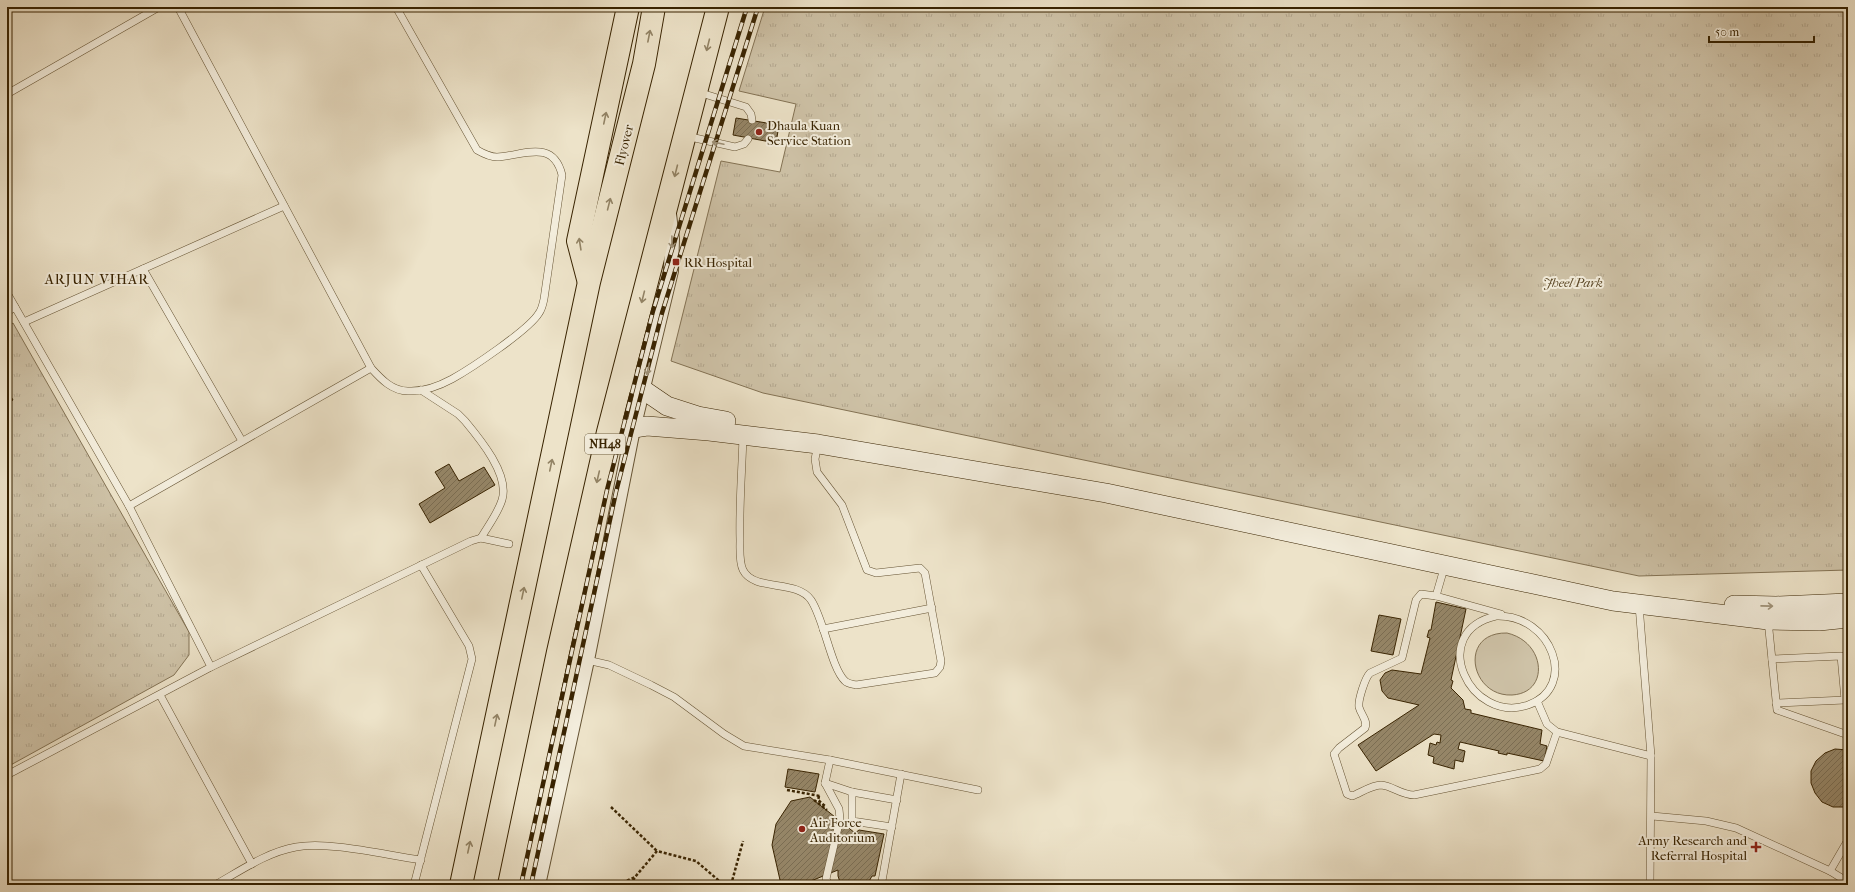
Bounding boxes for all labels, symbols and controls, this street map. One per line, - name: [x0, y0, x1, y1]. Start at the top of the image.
- scale bar: [1709, 18, 1814, 44]
- text: 50 m: [1715, 25, 1739, 39]
- one-way arrow: [645, 30, 653, 43]
- one-way arrow: [704, 38, 711, 51]
- one-way arrow: [602, 111, 610, 124]
- place label: Dhaula Kuan Service Station: [767, 118, 851, 148]
- street label: Flyover: [612, 123, 636, 167]
- marker: Dhaula Kuan Service Station: [754, 127, 764, 137]
- one-way arrow: [711, 138, 724, 146]
- one-way arrow: [671, 164, 679, 177]
- one-way arrow: [606, 197, 613, 210]
- one-way arrow: [668, 235, 676, 248]
- one-way arrow: [576, 238, 584, 251]
- place label: RR Hospital: [684, 255, 753, 270]
- marker: RR Hospital: [671, 257, 681, 267]
- district label: ARJUN VIHAR: [44, 271, 149, 288]
- park label: Jheel Park: [1543, 275, 1603, 290]
- one-way arrow: [639, 290, 646, 303]
- one-way arrow: [644, 362, 652, 375]
- road number: NH48: [585, 434, 625, 454]
- one-way arrow: [547, 459, 555, 472]
- one-way arrow: [593, 470, 601, 483]
- one-way arrow: [520, 587, 528, 600]
- one-way arrow: [1760, 602, 1773, 610]
- one-way arrow: [493, 714, 501, 727]
- place label: Air Force Auditorium: [809, 815, 875, 845]
- marker: Air Force Auditorium: [797, 824, 807, 834]
- place label: Army Research and Referral Hospital: [1637, 833, 1748, 863]
- one-way arrow: [465, 841, 473, 854]
- marker: Army Research and Referral Hospital: [1750, 841, 1762, 853]

